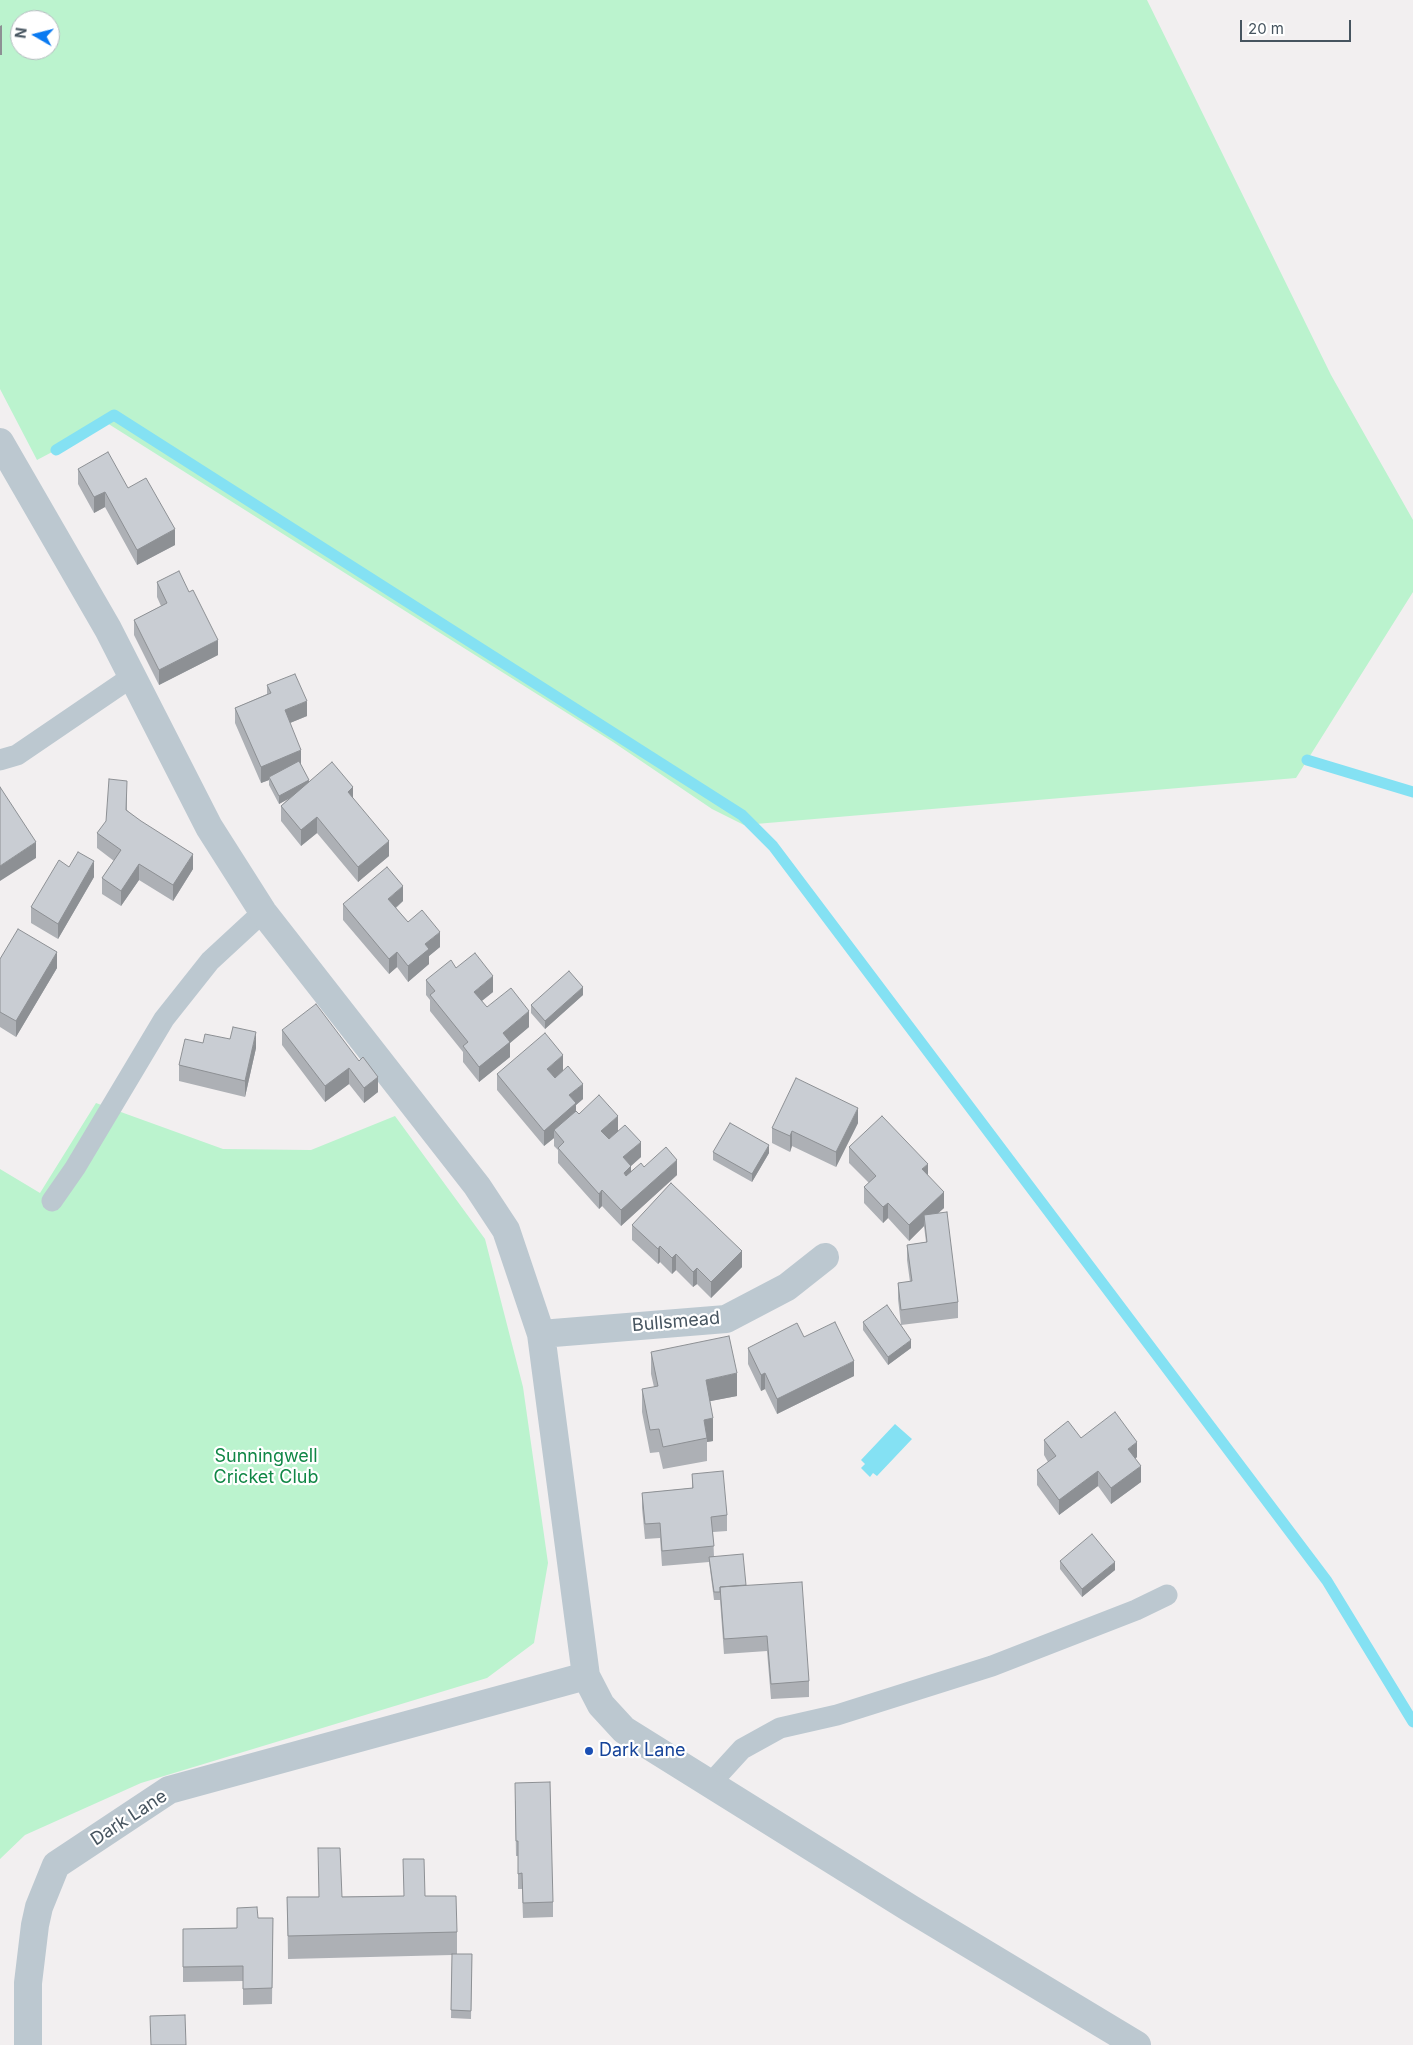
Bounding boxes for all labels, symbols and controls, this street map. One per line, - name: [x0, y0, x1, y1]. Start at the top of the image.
- north arrow: [10, 10, 60, 60]
- scale bar: [1243, 10, 1354, 42]
- text: 20 m: [1248, 19, 1284, 38]
- text: N: [11, 27, 30, 39]
- street label: Bullsmead: [631, 1307, 721, 1337]
- park label: Sunningwell Cricket Club: [214, 1446, 318, 1488]
- place label: Dark Lane: [599, 1740, 686, 1762]
- marker: Dark Lane: [583, 1745, 595, 1757]
- street label: Dark Lane: [87, 1785, 171, 1851]

